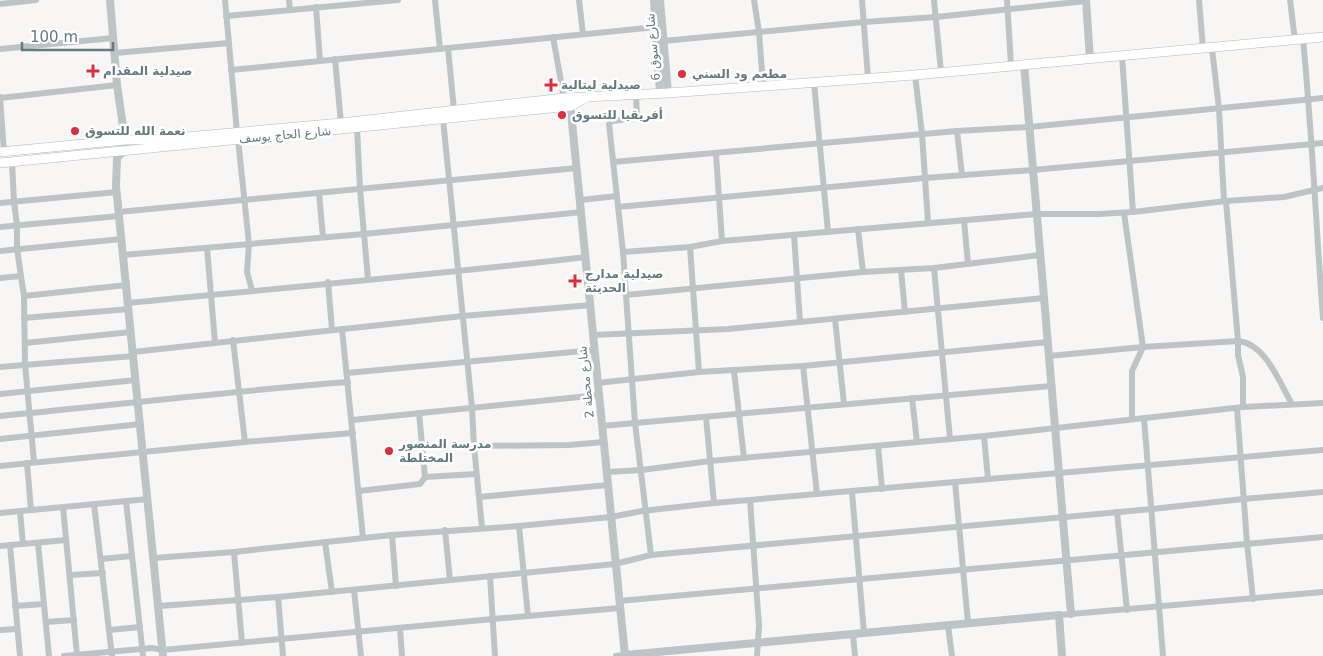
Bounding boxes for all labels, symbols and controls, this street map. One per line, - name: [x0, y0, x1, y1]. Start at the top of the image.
- street label: شارع سوق 6: [643, 13, 664, 81]
- scale bar: [22, 20, 114, 52]
- text: 100 m: [30, 28, 78, 46]
- place label: صيدلية المقدام: [103, 64, 192, 79]
- marker: صيدلية المقدام: [87, 65, 99, 77]
- place label: مطعم ود السني: [692, 67, 787, 82]
- marker: مطعم ود السني: [676, 68, 688, 80]
- place label: صيدلية ليتالية: [561, 78, 641, 92]
- marker: صيدلية ليتالية: [545, 79, 557, 91]
- place label: أفريقيا للتسوق: [572, 107, 663, 123]
- marker: أفريقيا للتسوق: [556, 109, 568, 121]
- place label: نعمة الله للتسوق: [85, 124, 186, 139]
- street label: شارع الحاج يوسف: [238, 124, 332, 147]
- marker: نعمة الله للتسوق: [69, 125, 81, 137]
- place label: صيدلية مدارج الحديثة: [585, 267, 663, 295]
- marker: صيدلية مدارج الحديثة: [569, 275, 581, 287]
- street label: شارع محطة 2: [575, 345, 598, 419]
- place label: مدرسة المنصور المختلطة: [398, 437, 491, 465]
- marker: مدرسة المنصور المختلطة: [383, 445, 395, 457]

